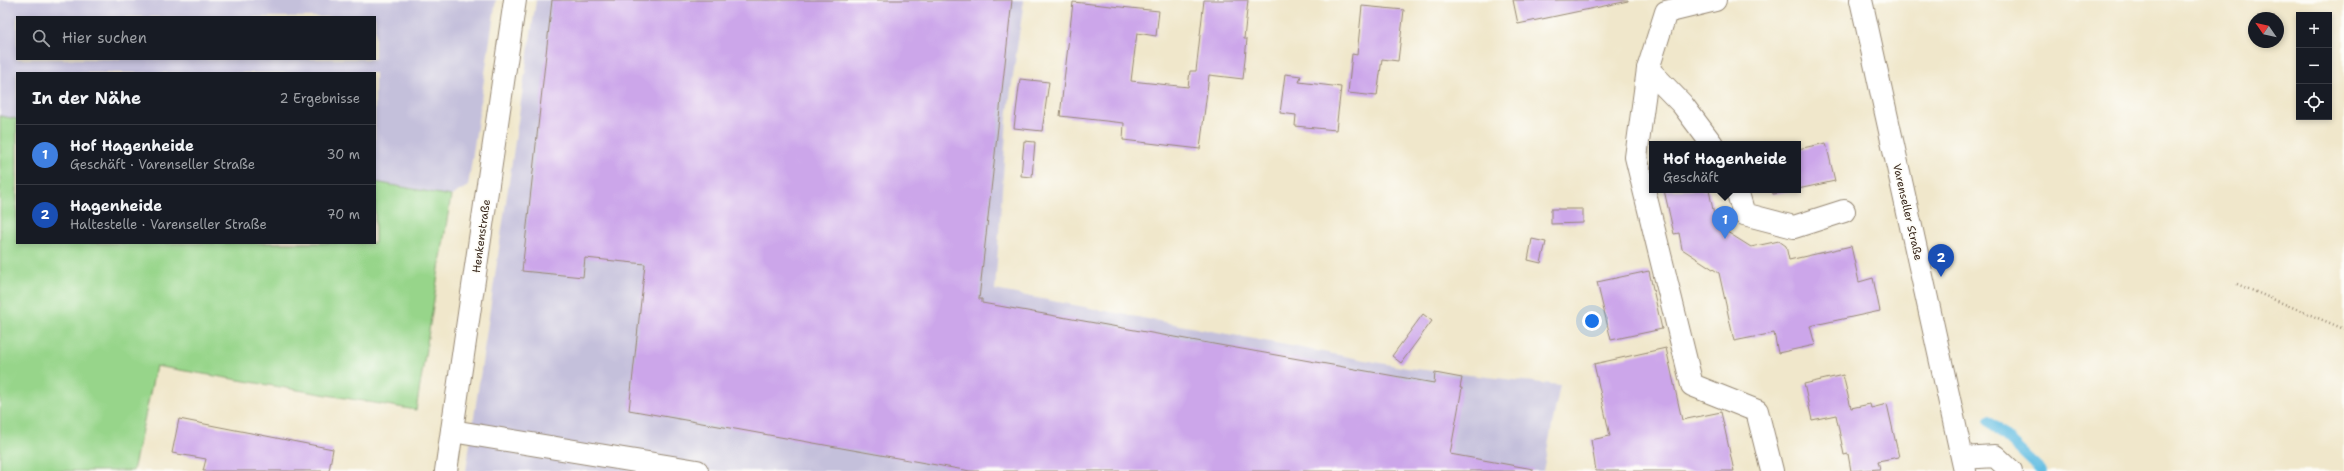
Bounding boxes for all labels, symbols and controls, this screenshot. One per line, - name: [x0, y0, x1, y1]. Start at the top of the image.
- north arrow: [2248, 12, 2284, 48]
- map controls: [2296, 12, 2332, 120]
- button: +: [2296, 12, 2332, 48]
- search box: [16, 16, 376, 60]
- icon: search: [30, 27, 52, 49]
- text: Hier suchen: [62, 28, 147, 48]
- button: −: [2296, 48, 2332, 84]
- button: locate: [2296, 84, 2332, 120]
- text: In der Nähe: [32, 87, 141, 109]
- text: 2 Ergebnisse: [280, 90, 360, 107]
- text: Hof Hagenheide: [70, 136, 194, 156]
- popup: [1649, 141, 1801, 193]
- text: 1: [42, 146, 48, 163]
- text: 30 m: [326, 146, 360, 163]
- text: Hof Hagenheide: [1663, 149, 1787, 169]
- text: Geschäft · Varenseller Straße: [70, 156, 255, 173]
- street label: Varenseller Straße: [1889, 162, 1926, 262]
- text: Geschäft: [1663, 169, 1719, 186]
- text: Hagenheide: [70, 196, 162, 216]
- street label: Henkenstraße: [469, 198, 494, 274]
- text: 2: [40, 206, 50, 223]
- text: 70 m: [326, 206, 360, 223]
- pin: 1: [1712, 206, 1738, 239]
- text: Haltestelle · Varenseller Straße: [70, 216, 267, 233]
- pin: 2: [1928, 244, 1954, 277]
- your location: [1582, 311, 1602, 331]

